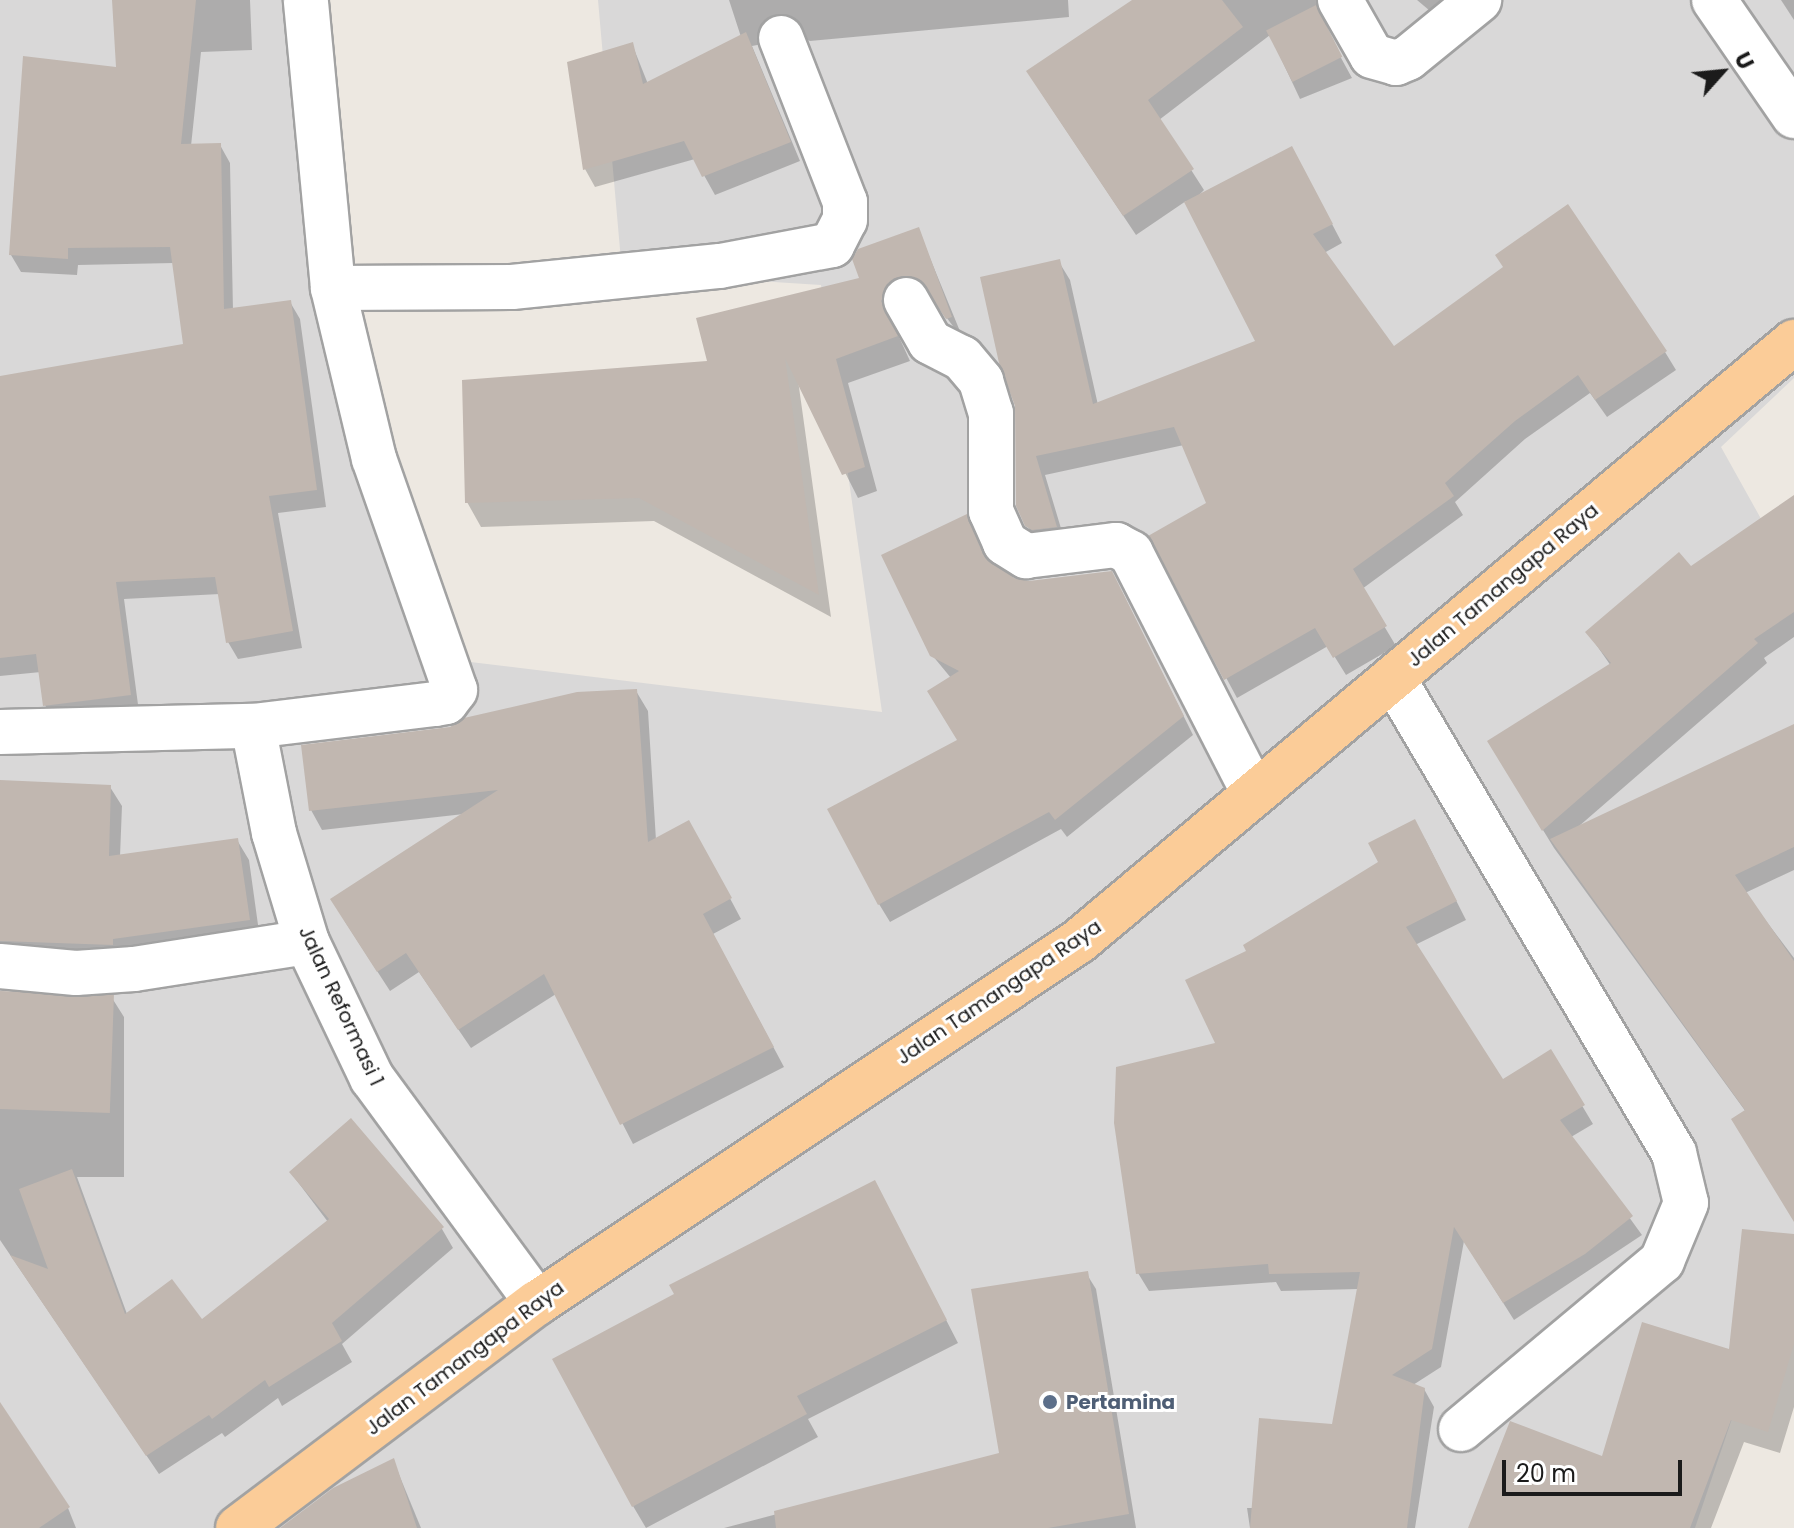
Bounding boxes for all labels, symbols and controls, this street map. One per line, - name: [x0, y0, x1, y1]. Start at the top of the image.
- north arrow: [1682, 32, 1762, 112]
- text: U: [1726, 47, 1761, 75]
- street label: Jalan Tamangapa Raya: [1403, 498, 1603, 672]
- street label: Jalan Tamangapa Raya: [892, 914, 1106, 1070]
- street label: Jalan Reformasi 1: [294, 922, 388, 1090]
- street label: Jalan Tamangapa Raya: [361, 1276, 569, 1440]
- place label: Pertamina: [1066, 1390, 1175, 1414]
- marker: Pertamina: [1041, 1393, 1059, 1411]
- scale bar: [1506, 1444, 1686, 1494]
- text: 20 m: [1516, 1457, 1576, 1490]

